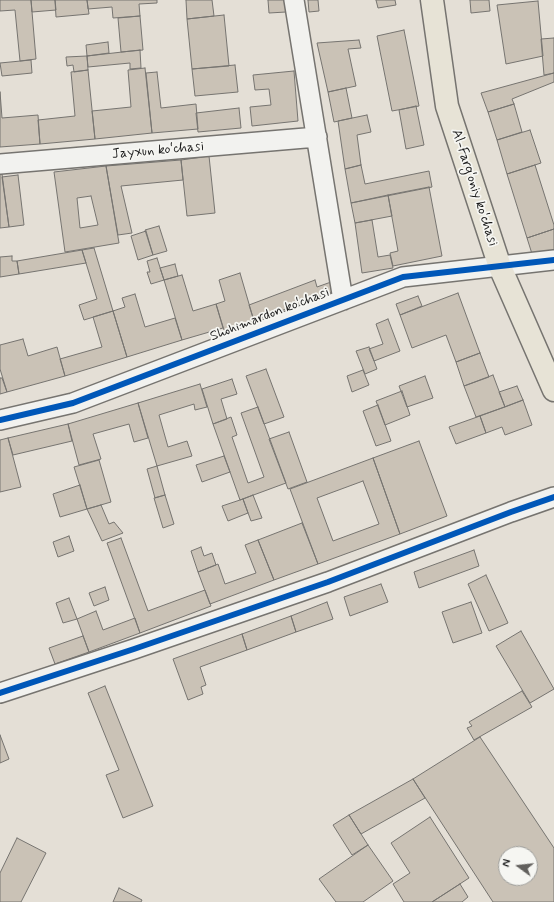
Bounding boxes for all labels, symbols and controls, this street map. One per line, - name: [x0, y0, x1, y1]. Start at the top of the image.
- street label: Al-Fargʻoniy koʻchasi: [447, 127, 501, 249]
- street label: Jayxun koʻchasi: [111, 139, 205, 163]
- street label: Shohimardon koʻchasi: [208, 285, 332, 345]
- north arrow: [498, 846, 538, 886]
- text: N: [500, 858, 515, 869]

